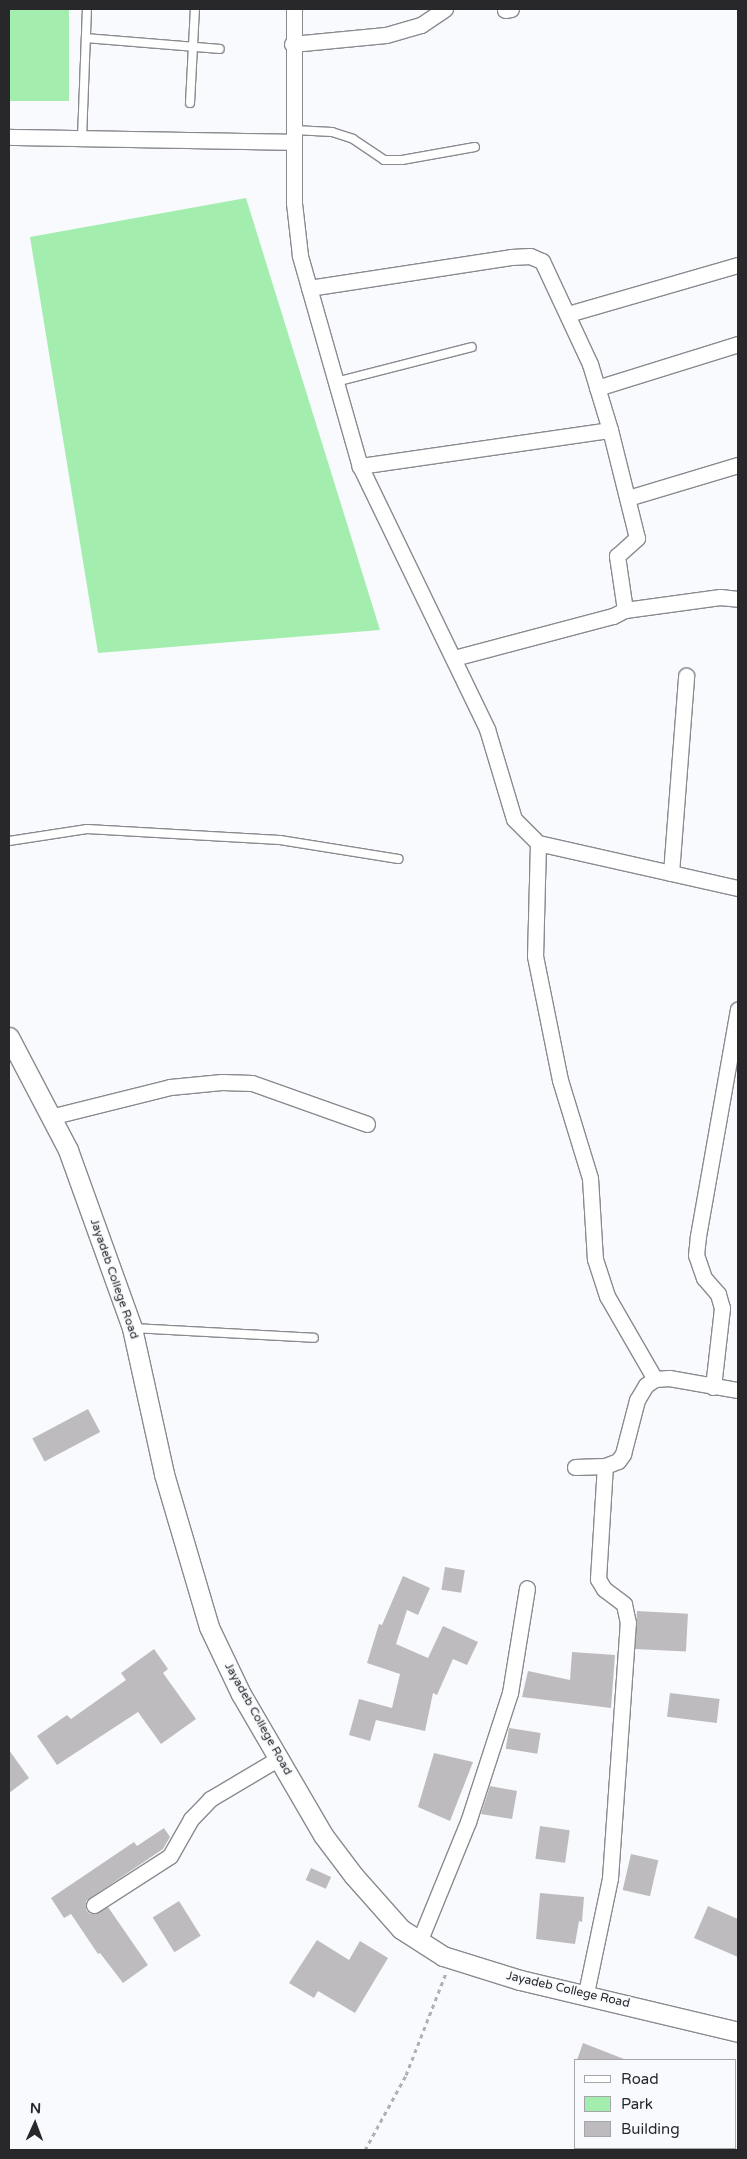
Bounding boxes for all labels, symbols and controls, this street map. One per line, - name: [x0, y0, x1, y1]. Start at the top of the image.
- street label: Jayadeb College Road: [87, 1217, 141, 1341]
- street label: Jayadeb College Road: [221, 1660, 295, 1778]
- street label: Jayadeb College Road: [505, 1969, 631, 2011]
- legend: [574, 2059, 737, 2149]
- text: Road: [621, 2070, 659, 2088]
- text: Park: [621, 2095, 653, 2113]
- north arrow: [10, 2099, 60, 2149]
- text: N: [30, 2100, 41, 2117]
- text: Building: [621, 2120, 680, 2138]

